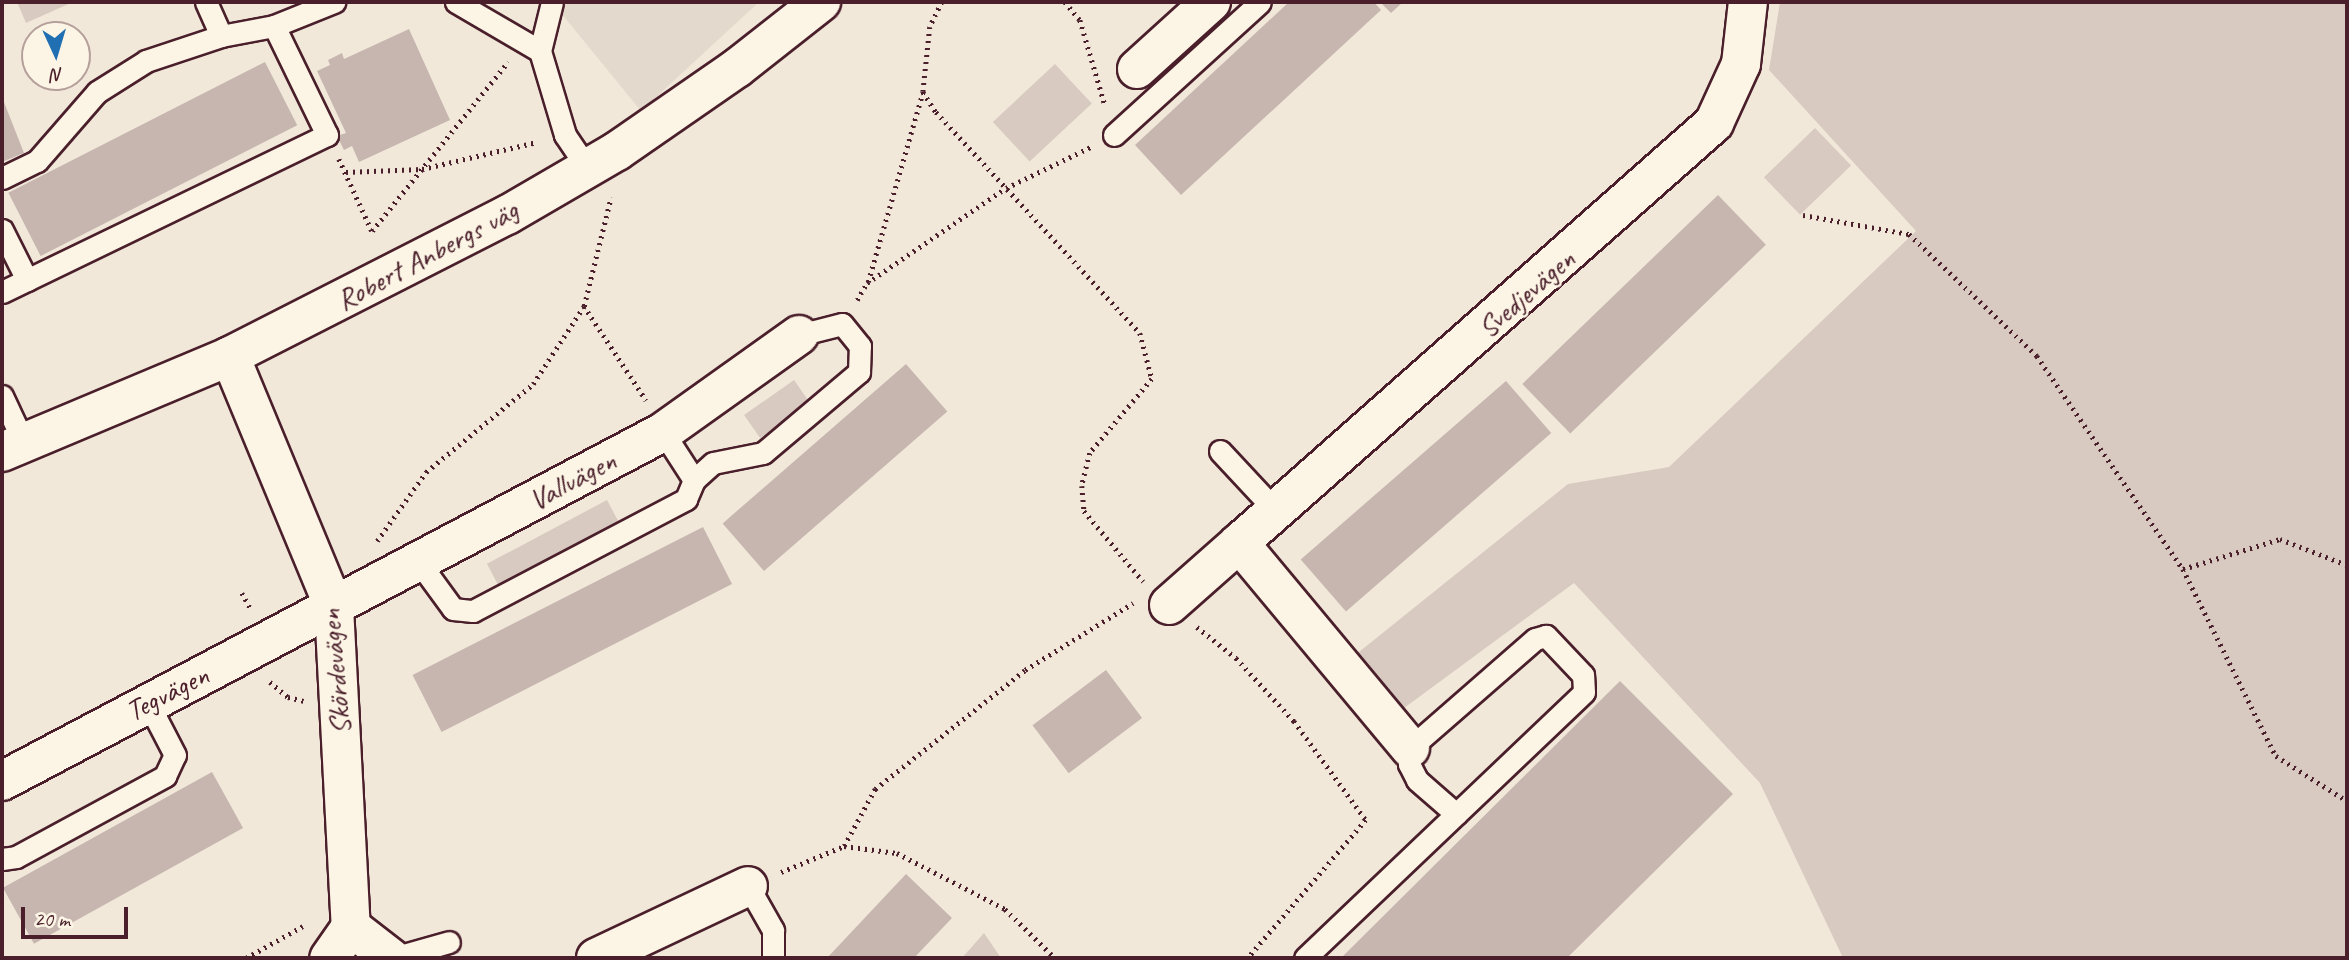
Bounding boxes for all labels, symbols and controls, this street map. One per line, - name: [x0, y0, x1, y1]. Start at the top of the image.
- north arrow: [21, 21, 91, 91]
- text: N: [51, 63, 64, 87]
- street label: Robert Anbergs väg: [330, 192, 524, 318]
- street label: Svedjevägen: [1470, 241, 1582, 345]
- street label: Vallvägen: [522, 442, 622, 518]
- street label: Skördevägen: [312, 608, 358, 736]
- street label: Tegvägen: [119, 657, 215, 729]
- scale bar: [24, 894, 131, 938]
- text: 20 m: [34, 906, 70, 932]

